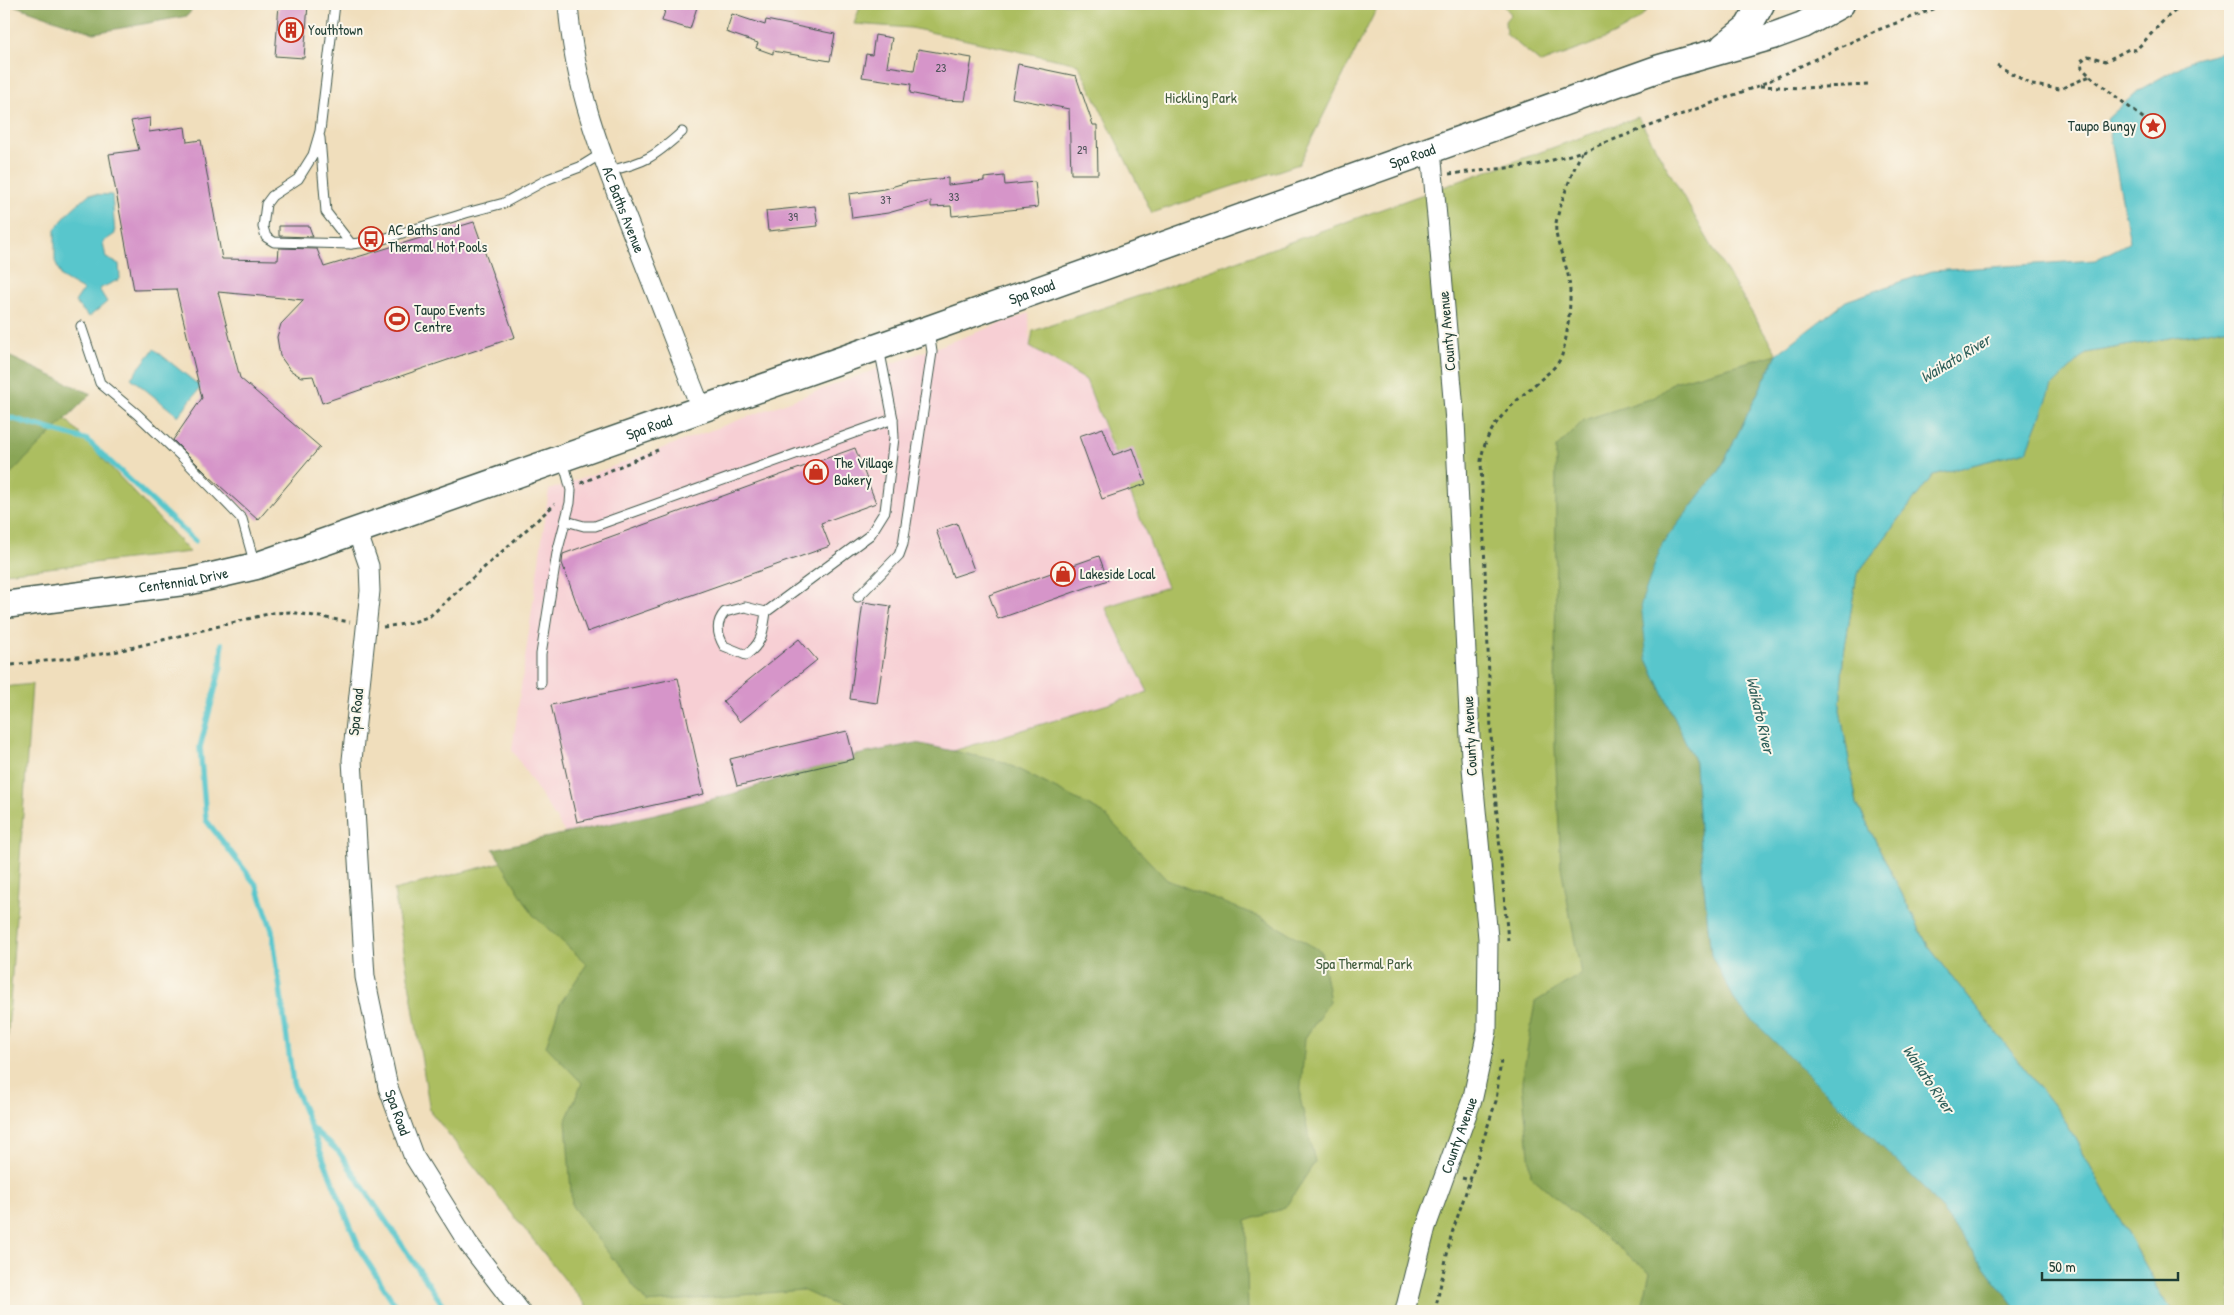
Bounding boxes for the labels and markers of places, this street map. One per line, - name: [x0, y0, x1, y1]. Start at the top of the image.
- building icon: Youthtown: [278, 17, 304, 43]
- place label: Youthtown: [308, 19, 363, 40]
- place icon: Taupo Bungy: [2140, 113, 2166, 139]
- place label: Taupo Bungy: [2068, 115, 2136, 136]
- place label: AC Baths and Thermal Hot Pools: [388, 219, 488, 257]
- bus stop icon: AC Baths and Thermal Hot Pools: [358, 226, 384, 252]
- place label: Taupo Events Centre: [414, 299, 485, 337]
- sports icon: Taupo Events Centre: [384, 306, 410, 332]
- place label: The Village Bakery: [834, 452, 894, 490]
- shop icon: The Village Bakery: [803, 459, 829, 485]
- shop icon: Lakeside Local: [1050, 561, 1076, 587]
- place label: Lakeside Local: [1080, 563, 1155, 584]

